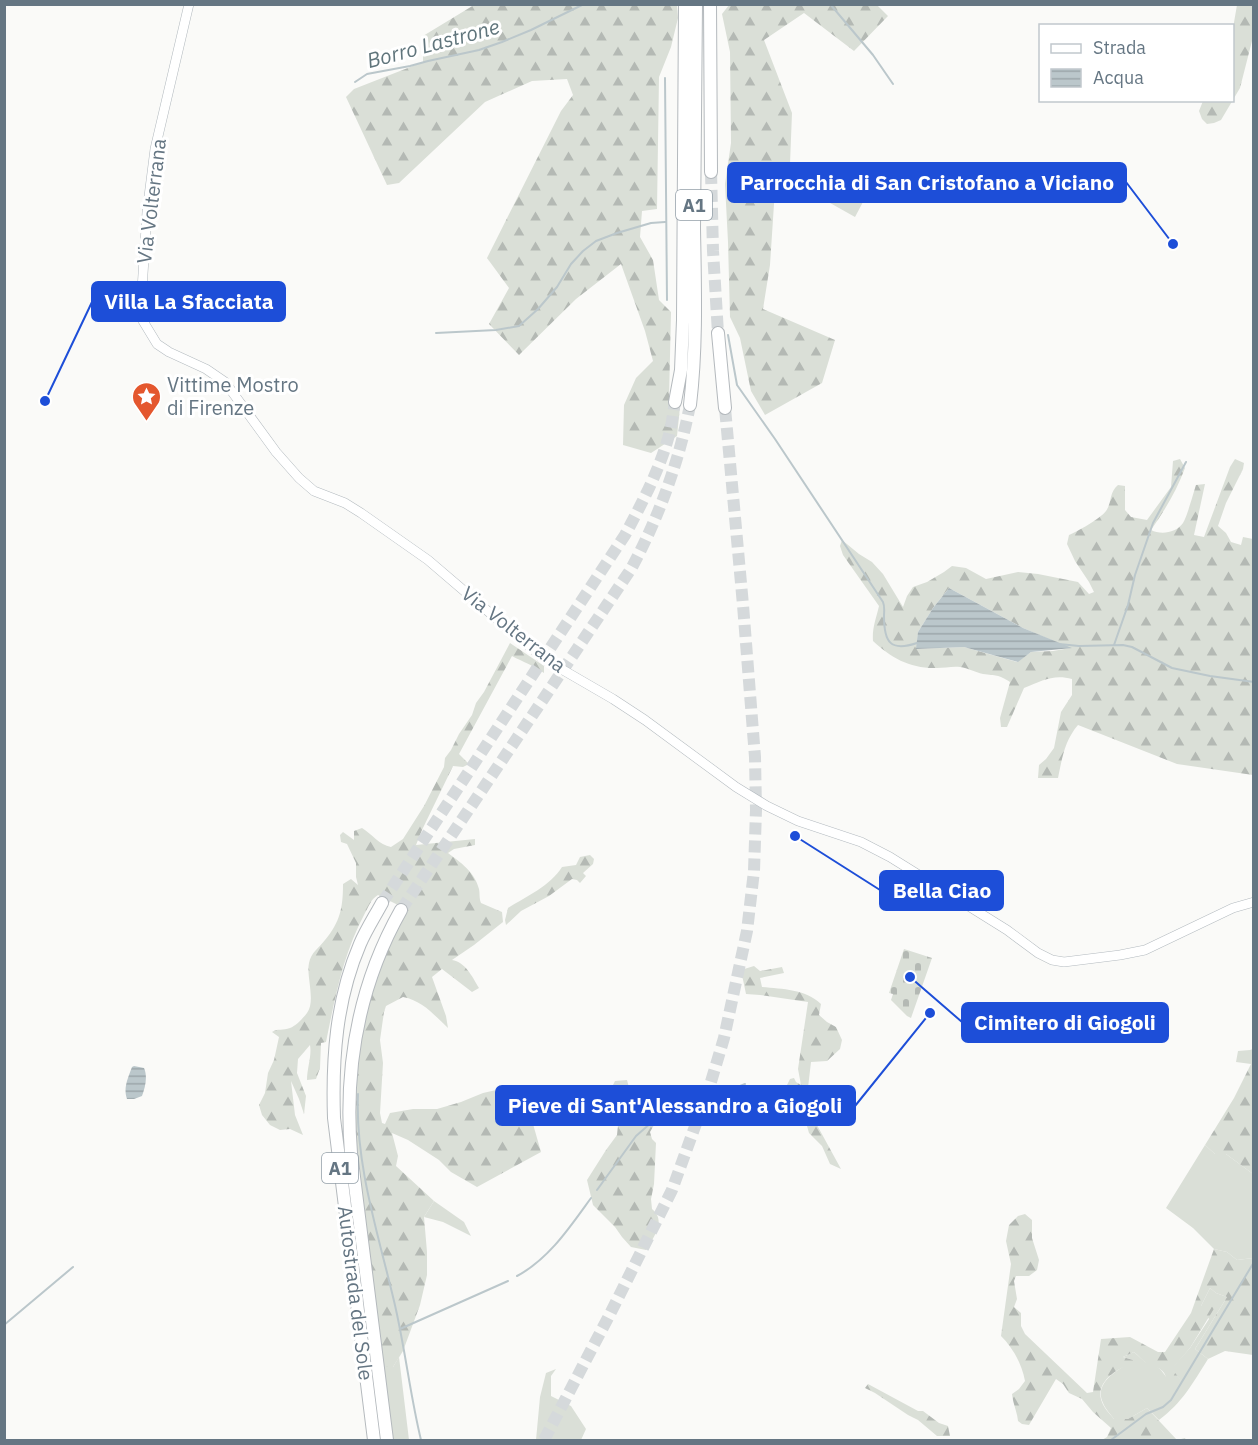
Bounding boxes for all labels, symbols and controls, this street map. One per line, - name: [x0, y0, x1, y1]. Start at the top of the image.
- water label: Borro Lastrone: [364, 12, 503, 74]
- legend: [1039, 24, 1234, 102]
- text: Strada: [1093, 36, 1146, 59]
- text: Acqua: [1093, 66, 1144, 89]
- street label: Via Volterrana: [130, 137, 172, 265]
- callout: Parrocchia di San Cristofano a Viciano: [728, 163, 1126, 202]
- text: Parrocchia di San Cristofano a Viciano: [740, 168, 1114, 196]
- road number: A1: [676, 190, 712, 220]
- callout: Villa La Sfacciata: [92, 282, 285, 321]
- text: Villa La Sfacciata: [104, 287, 274, 315]
- place label: Vittime Mostro di Firenze: [167, 371, 299, 421]
- place icon: Vittime Mostro di Firenze: [130, 380, 162, 422]
- street label: Via Volterrana: [456, 580, 572, 679]
- callout: Bella Ciao: [880, 871, 1003, 910]
- text: Bella Ciao: [893, 876, 992, 904]
- callout: Cimitero di Giogoli: [962, 1003, 1168, 1042]
- text: Cimitero di Giogoli: [974, 1008, 1156, 1036]
- callout: Pieve di Sant'Alessandro a Giogoli: [496, 1086, 855, 1125]
- text: Pieve di Sant'Alessandro a Giogoli: [508, 1091, 842, 1119]
- road number: A1: [322, 1153, 358, 1183]
- street label: Autostrada del Sole: [332, 1204, 380, 1382]

